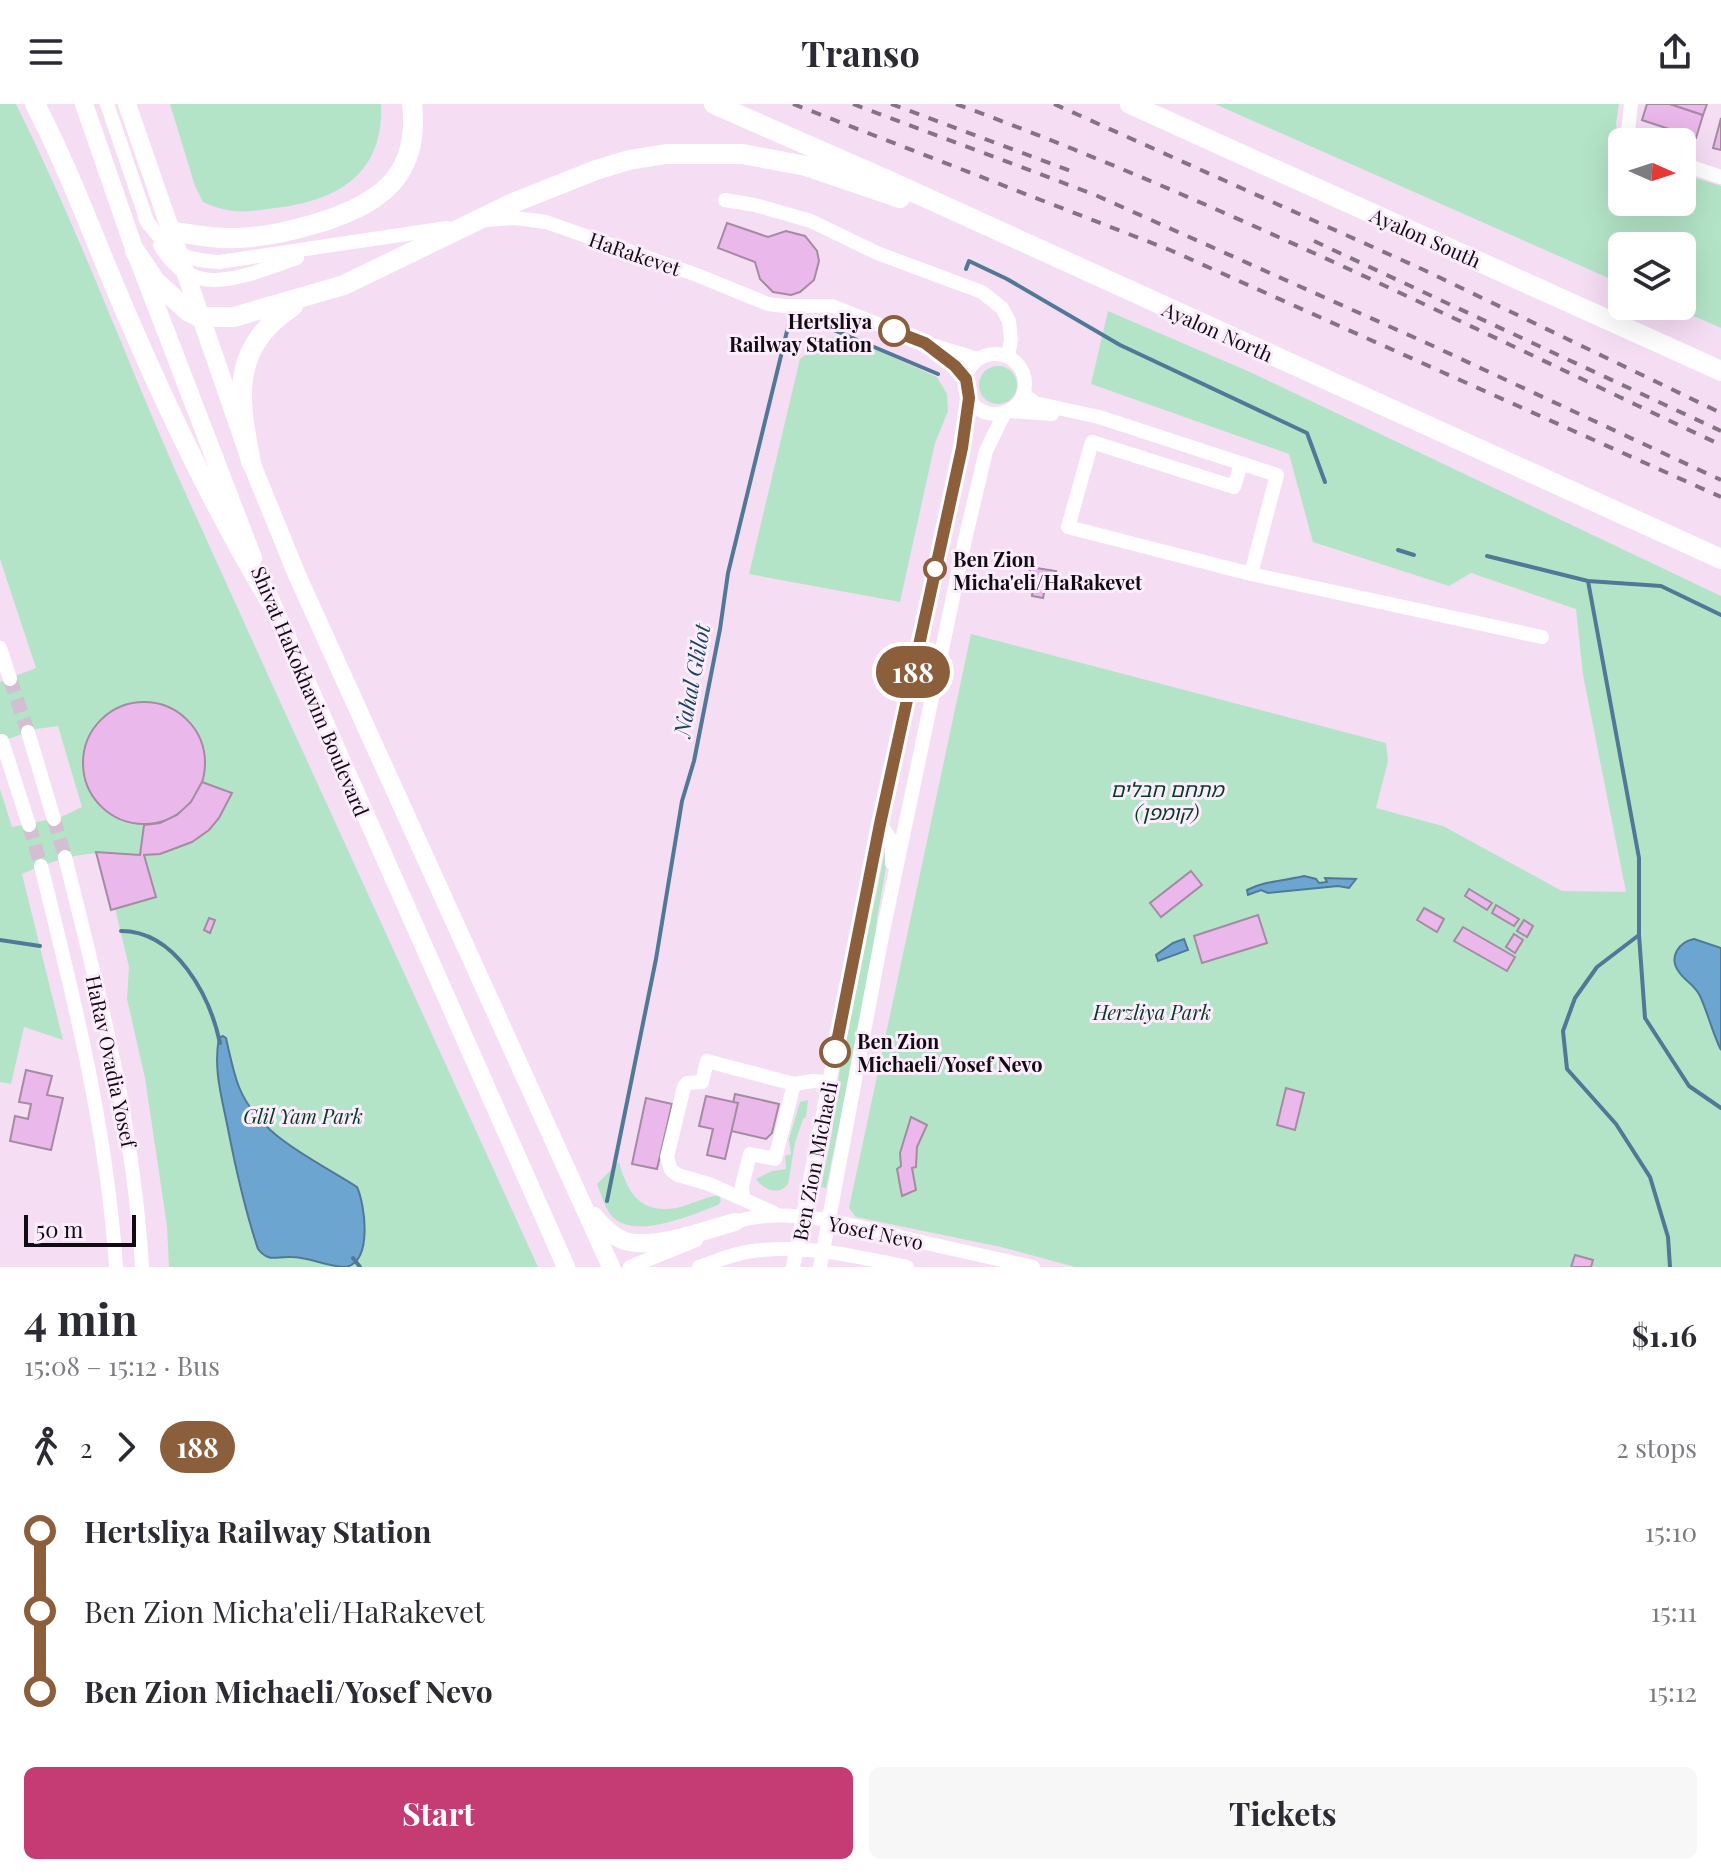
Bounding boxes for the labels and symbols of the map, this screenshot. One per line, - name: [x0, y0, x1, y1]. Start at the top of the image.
- north arrow: [1608, 128, 1696, 216]
- street label: Ayalon South: [1366, 200, 1486, 273]
- street label: HaRakevet: [586, 225, 685, 282]
- street label: Ayalon North: [1158, 294, 1278, 368]
- place label: Hertsliya Railway Station: [729, 307, 873, 357]
- marker: Hertsliya Railway Station: [879, 316, 909, 346]
- place label: Ben Zion Micha'eli/HaRakevet: [953, 545, 1143, 595]
- marker: Ben Zion Micha'eli/HaRakevet: [924, 558, 946, 580]
- street label: Shivat HaKokhavim Boulevard: [246, 562, 376, 821]
- water label: Nahal Glilot: [665, 620, 717, 741]
- line badge: 188: [867, 646, 959, 698]
- park label: מתחם חבלים (קומפן): [1111, 775, 1225, 825]
- street label: HaRav Ovadia Yosef: [81, 973, 144, 1151]
- park label: Herzliya Park: [1092, 998, 1211, 1025]
- place label: Ben Zion Michaeli/Yosef Nevo: [857, 1027, 1043, 1077]
- marker: Ben Zion Michaeli/Yosef Nevo: [820, 1037, 850, 1067]
- street label: Ben Zion Michaeli: [785, 1079, 843, 1243]
- park label: Glil Yam Park: [243, 1102, 363, 1129]
- street label: Yosef Nevo: [825, 1209, 926, 1255]
- scale bar: [24, 1211, 136, 1247]

